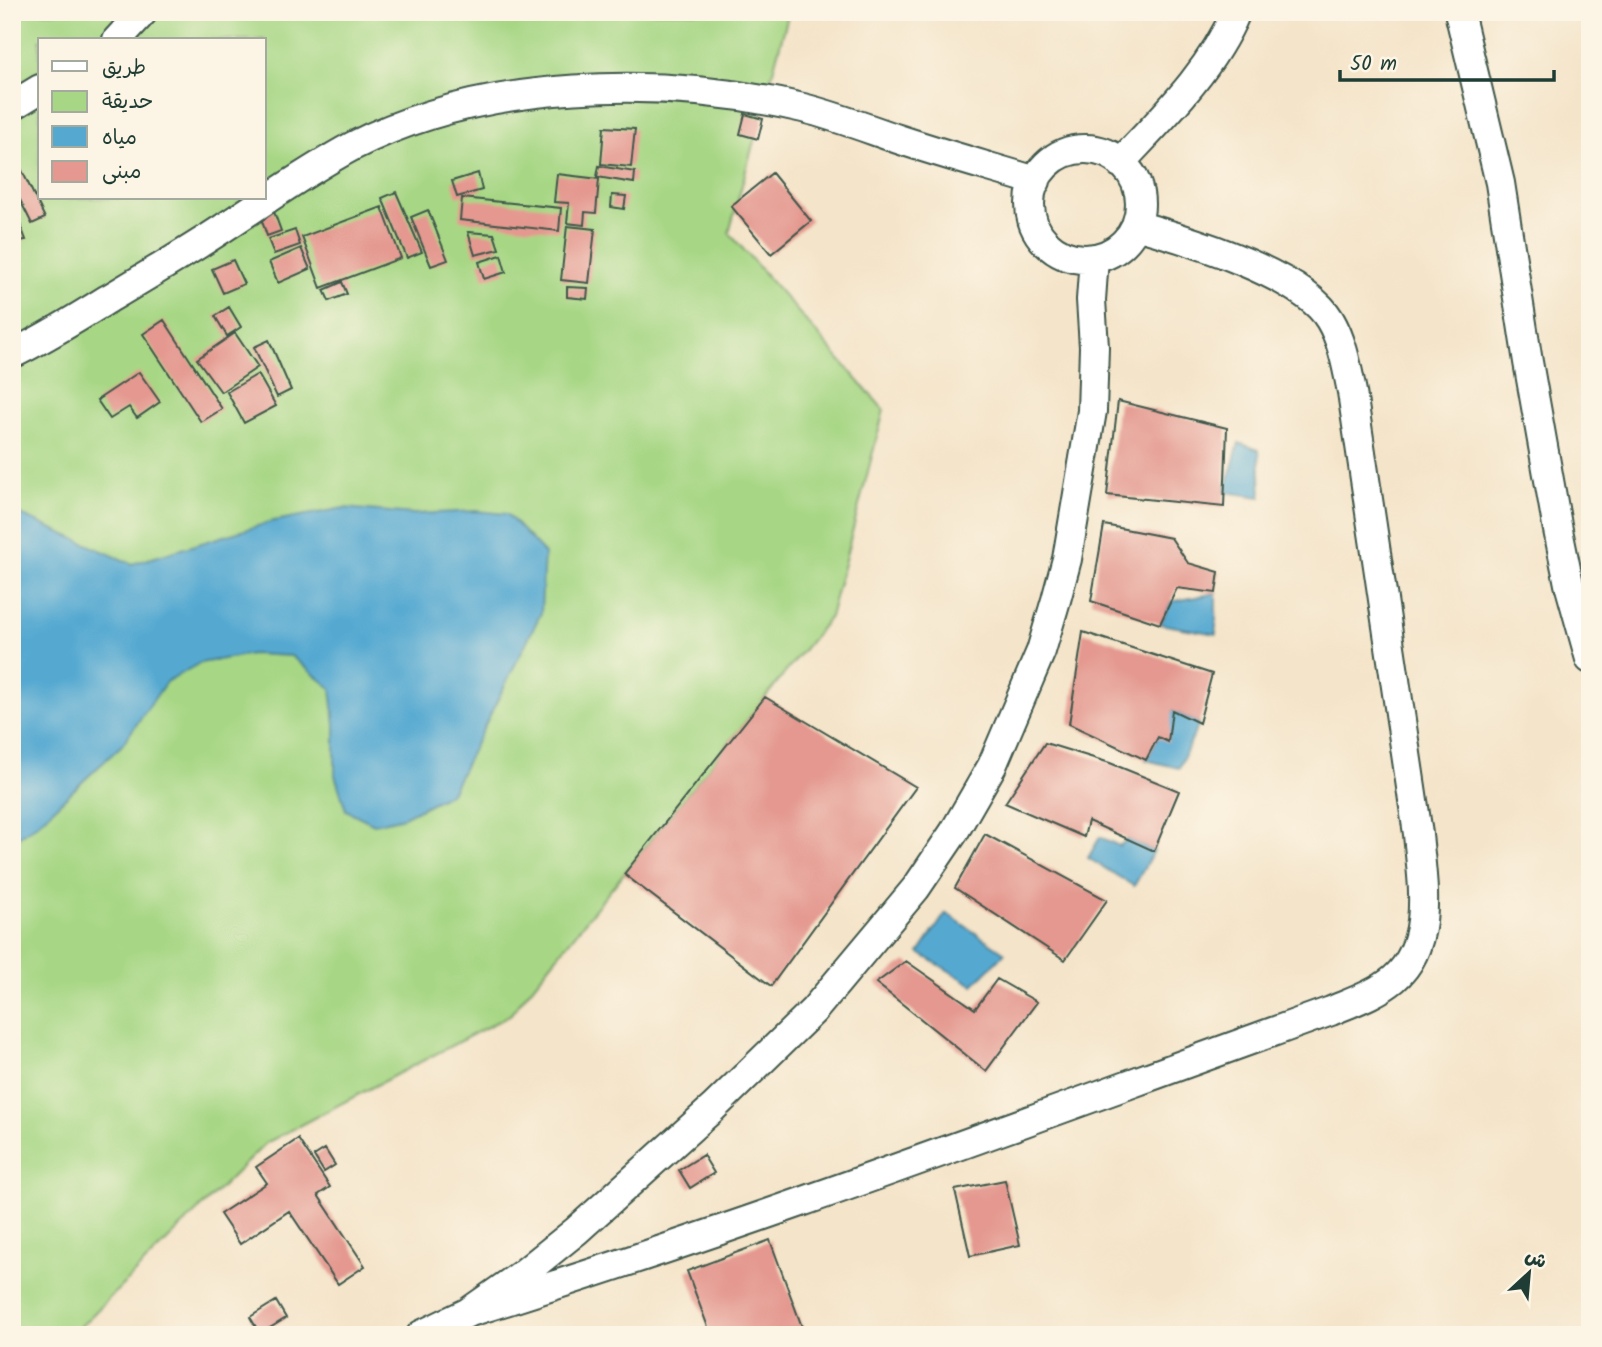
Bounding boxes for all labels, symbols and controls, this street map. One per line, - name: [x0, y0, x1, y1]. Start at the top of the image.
- legend: [38, 38, 266, 200]
- scale bar: [1340, 38, 1553, 82]
- text: 50 m: [1350, 48, 1397, 81]
- text: طريق: [102, 52, 146, 85]
- text: حديقة: [102, 86, 153, 119]
- text: مياه: [102, 122, 137, 155]
- text: مبنى: [102, 156, 141, 189]
- north arrow: [1494, 1238, 1564, 1308]
- text: ش: [1520, 1241, 1552, 1278]

